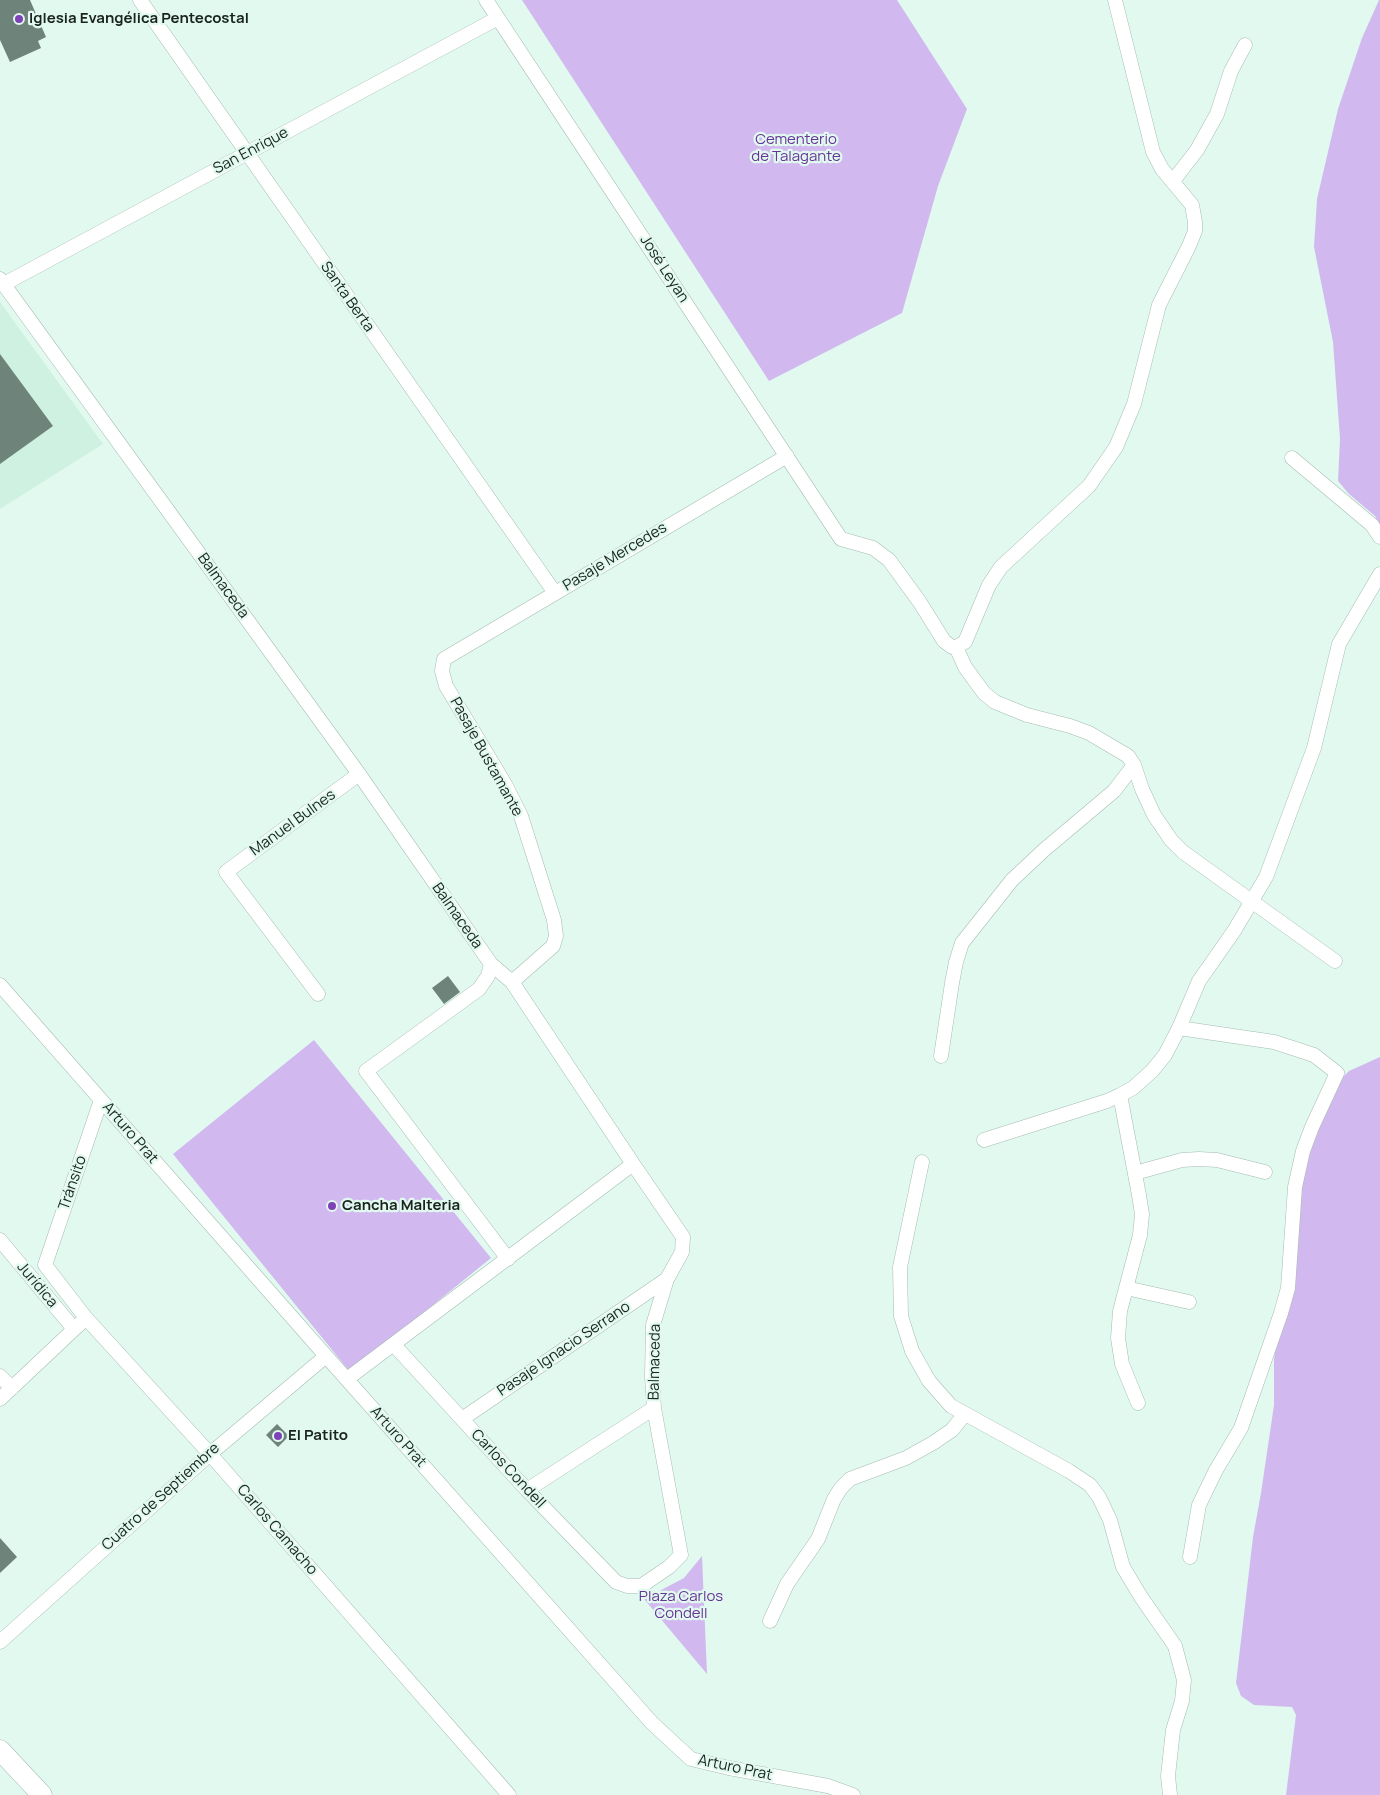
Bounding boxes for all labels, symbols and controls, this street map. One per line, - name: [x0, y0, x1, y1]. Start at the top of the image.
- place label: Iglesia Evangélica Pentecostal: [29, 10, 249, 28]
- marker: Iglesia Evangélica Pentecostal: [13, 13, 25, 25]
- street label: San Enrique: [210, 124, 292, 178]
- park label: Cementerio de Talagante: [751, 131, 841, 166]
- street label: José Leyan: [636, 232, 692, 306]
- street label: Santa Berta: [316, 258, 378, 336]
- street label: Pasaje Mercedes: [560, 519, 670, 595]
- street label: Balmaceda: [193, 550, 253, 622]
- street label: Pasaje Bustamante: [446, 694, 526, 820]
- street label: Manuel Bulnes: [247, 786, 339, 860]
- street label: Balmaceda: [428, 880, 486, 952]
- street label: Arturo Prat: [98, 1099, 162, 1167]
- street label: Tránsito: [55, 1153, 91, 1213]
- place label: Cancha Malteria: [342, 1197, 460, 1215]
- marker: Cancha Malteria: [326, 1200, 338, 1212]
- street label: Jurídica: [13, 1259, 61, 1311]
- street label: Pasaje Ignacio Serrano: [494, 1298, 634, 1400]
- street label: Balmaceda: [645, 1324, 665, 1400]
- street label: Arturo Prat: [366, 1403, 430, 1471]
- street label: Carlos Condell: [467, 1426, 549, 1512]
- place label: El Patito: [288, 1427, 348, 1445]
- marker: El Patito: [272, 1430, 284, 1442]
- street label: Cuatro de Septiembre: [98, 1439, 224, 1555]
- street label: Carlos Camacho: [233, 1481, 321, 1579]
- park label: Plaza Carlos Condell: [639, 1588, 723, 1623]
- street label: Arturo Prat: [696, 1751, 774, 1785]

